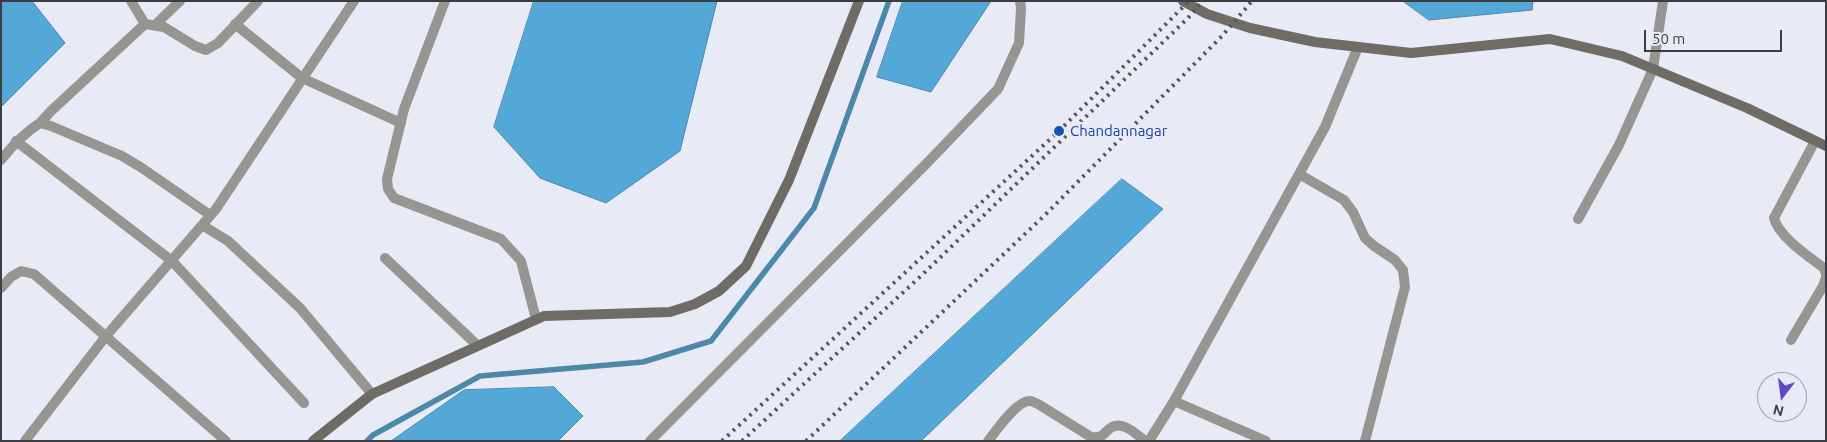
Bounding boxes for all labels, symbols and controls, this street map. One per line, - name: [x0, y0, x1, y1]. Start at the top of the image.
- scale bar: [1647, 20, 1784, 52]
- text: 50 m: [1652, 30, 1685, 47]
- place label: Chandannagar: [1070, 122, 1167, 140]
- marker: Chandannagar: [1052, 124, 1066, 138]
- north arrow: [1757, 372, 1807, 422]
- text: N: [1771, 401, 1786, 420]

